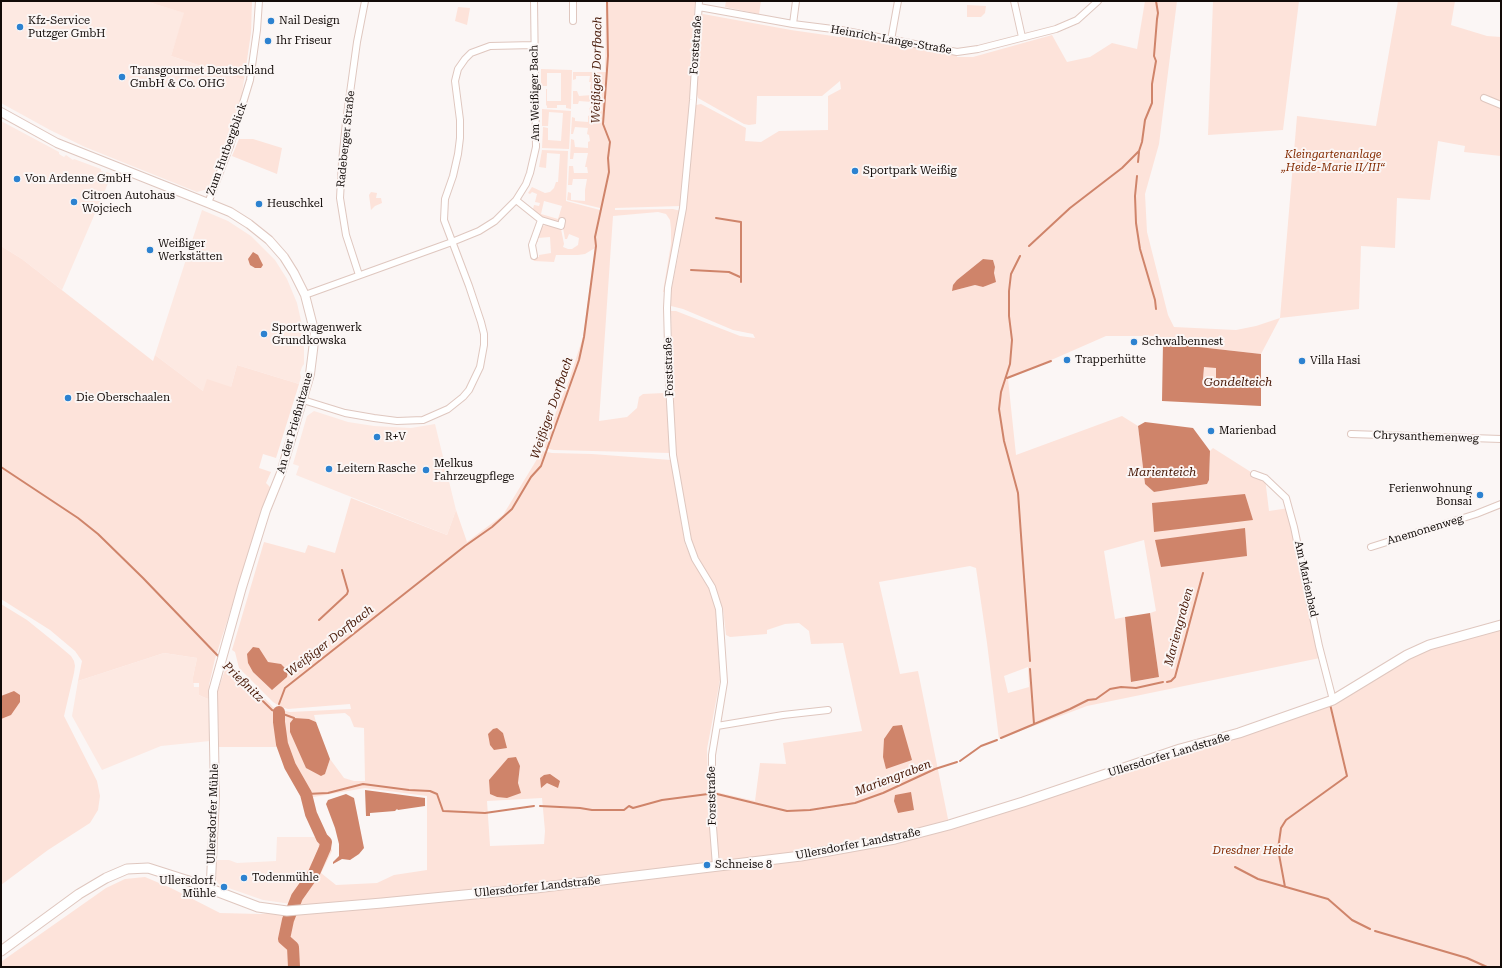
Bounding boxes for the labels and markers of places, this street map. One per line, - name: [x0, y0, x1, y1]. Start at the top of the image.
- place label: Kfz-Service Putzger GmbH: [28, 14, 106, 40]
- place label: Nail Design: [279, 14, 340, 28]
- marker: Nail Design: [266, 16, 276, 26]
- marker: Kfz-Service Putzger GmbH: [15, 22, 25, 32]
- place label: Ihr Friseur: [276, 34, 332, 48]
- marker: Ihr Friseur: [263, 36, 273, 46]
- place label: Transgourmet Deutschland GmbH & Co. OHG: [130, 64, 274, 90]
- marker: Transgourmet Deutschland GmbH & Co. OHG: [117, 72, 127, 82]
- place label: Sportpark Weißig: [863, 164, 957, 178]
- marker: Sportpark Weißig: [850, 166, 860, 176]
- place label: Von Ardenne GmbH: [25, 172, 132, 186]
- marker: Von Ardenne GmbH: [12, 174, 22, 184]
- place label: Citroen Autohaus Wojciech: [82, 189, 175, 215]
- marker: Citroen Autohaus Wojciech: [69, 197, 79, 207]
- place label: Heuschkel: [267, 197, 323, 211]
- marker: Heuschkel: [254, 199, 264, 209]
- place label: Weißiger Werkstätten: [158, 237, 223, 263]
- marker: Weißiger Werkstätten: [145, 245, 155, 255]
- place label: Sportwagenwerk Grundkowska: [272, 321, 362, 347]
- marker: Sportwagenwerk Grundkowska: [259, 329, 269, 339]
- place label: Schwalbennest: [1142, 335, 1223, 349]
- marker: Schwalbennest: [1129, 337, 1139, 347]
- place label: Trapperhütte: [1075, 353, 1146, 367]
- place label: Villa Hasi: [1310, 354, 1360, 368]
- marker: Trapperhütte: [1062, 355, 1072, 365]
- marker: Villa Hasi: [1297, 356, 1307, 366]
- place label: Die Oberschaalen: [76, 391, 170, 405]
- marker: Die Oberschaalen: [63, 393, 73, 403]
- place label: Marienbad: [1219, 424, 1276, 438]
- marker: Marienbad: [1206, 426, 1216, 436]
- place label: R+V: [385, 430, 406, 444]
- marker: R+V: [372, 432, 382, 442]
- place label: Melkus Fahrzeugpflege: [434, 457, 514, 483]
- place label: Leitern Rasche: [337, 462, 416, 476]
- marker: Leitern Rasche: [324, 464, 334, 474]
- marker: Melkus Fahrzeugpflege: [421, 465, 431, 475]
- place label: Ferienwohnung Bonsai: [1389, 482, 1472, 508]
- marker: Ferienwohnung Bonsai: [1475, 490, 1485, 500]
- place label: Schneise 8: [715, 858, 772, 872]
- marker: Schneise 8: [702, 860, 712, 870]
- place label: Todenmühle: [252, 871, 319, 885]
- marker: Todenmühle: [239, 873, 249, 883]
- place label: Ullersdorf, Mühle: [159, 874, 216, 900]
- marker: Ullersdorf, Mühle: [219, 882, 229, 892]

